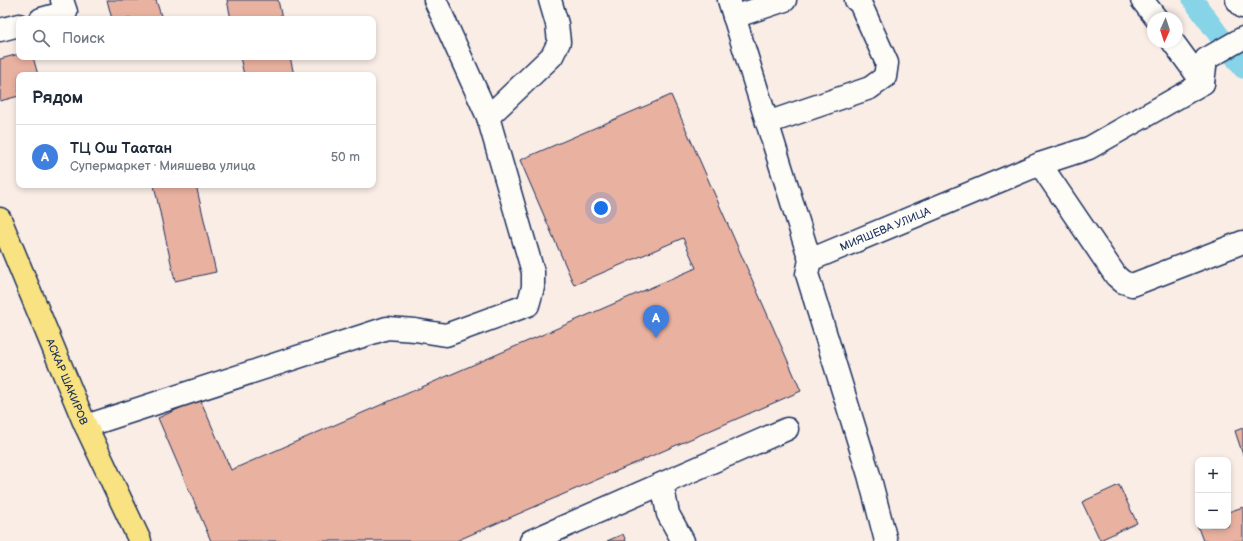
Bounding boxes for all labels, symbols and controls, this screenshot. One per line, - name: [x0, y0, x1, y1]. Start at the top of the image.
- north arrow: [1147, 12, 1183, 48]
- search box: [16, 16, 376, 60]
- icon: search: [30, 27, 52, 49]
- text: Поиск: [62, 29, 105, 48]
- text: Рядом: [32, 88, 83, 108]
- text: ТЦ Ош Таатан: [70, 139, 172, 158]
- text: A: [41, 149, 49, 165]
- text: 50 m: [331, 149, 360, 165]
- text: Супермаркет · Мияшева улица: [70, 158, 256, 174]
- your location: [591, 198, 611, 218]
- street label: МИЯШЕВА УЛИЦА: [838, 204, 933, 254]
- pin: A: [643, 305, 669, 338]
- street label: АСКАР ШАКИРОВ: [43, 336, 90, 427]
- map controls: [1195, 457, 1231, 529]
- button: +: [1195, 457, 1231, 493]
- button: −: [1195, 493, 1231, 529]

